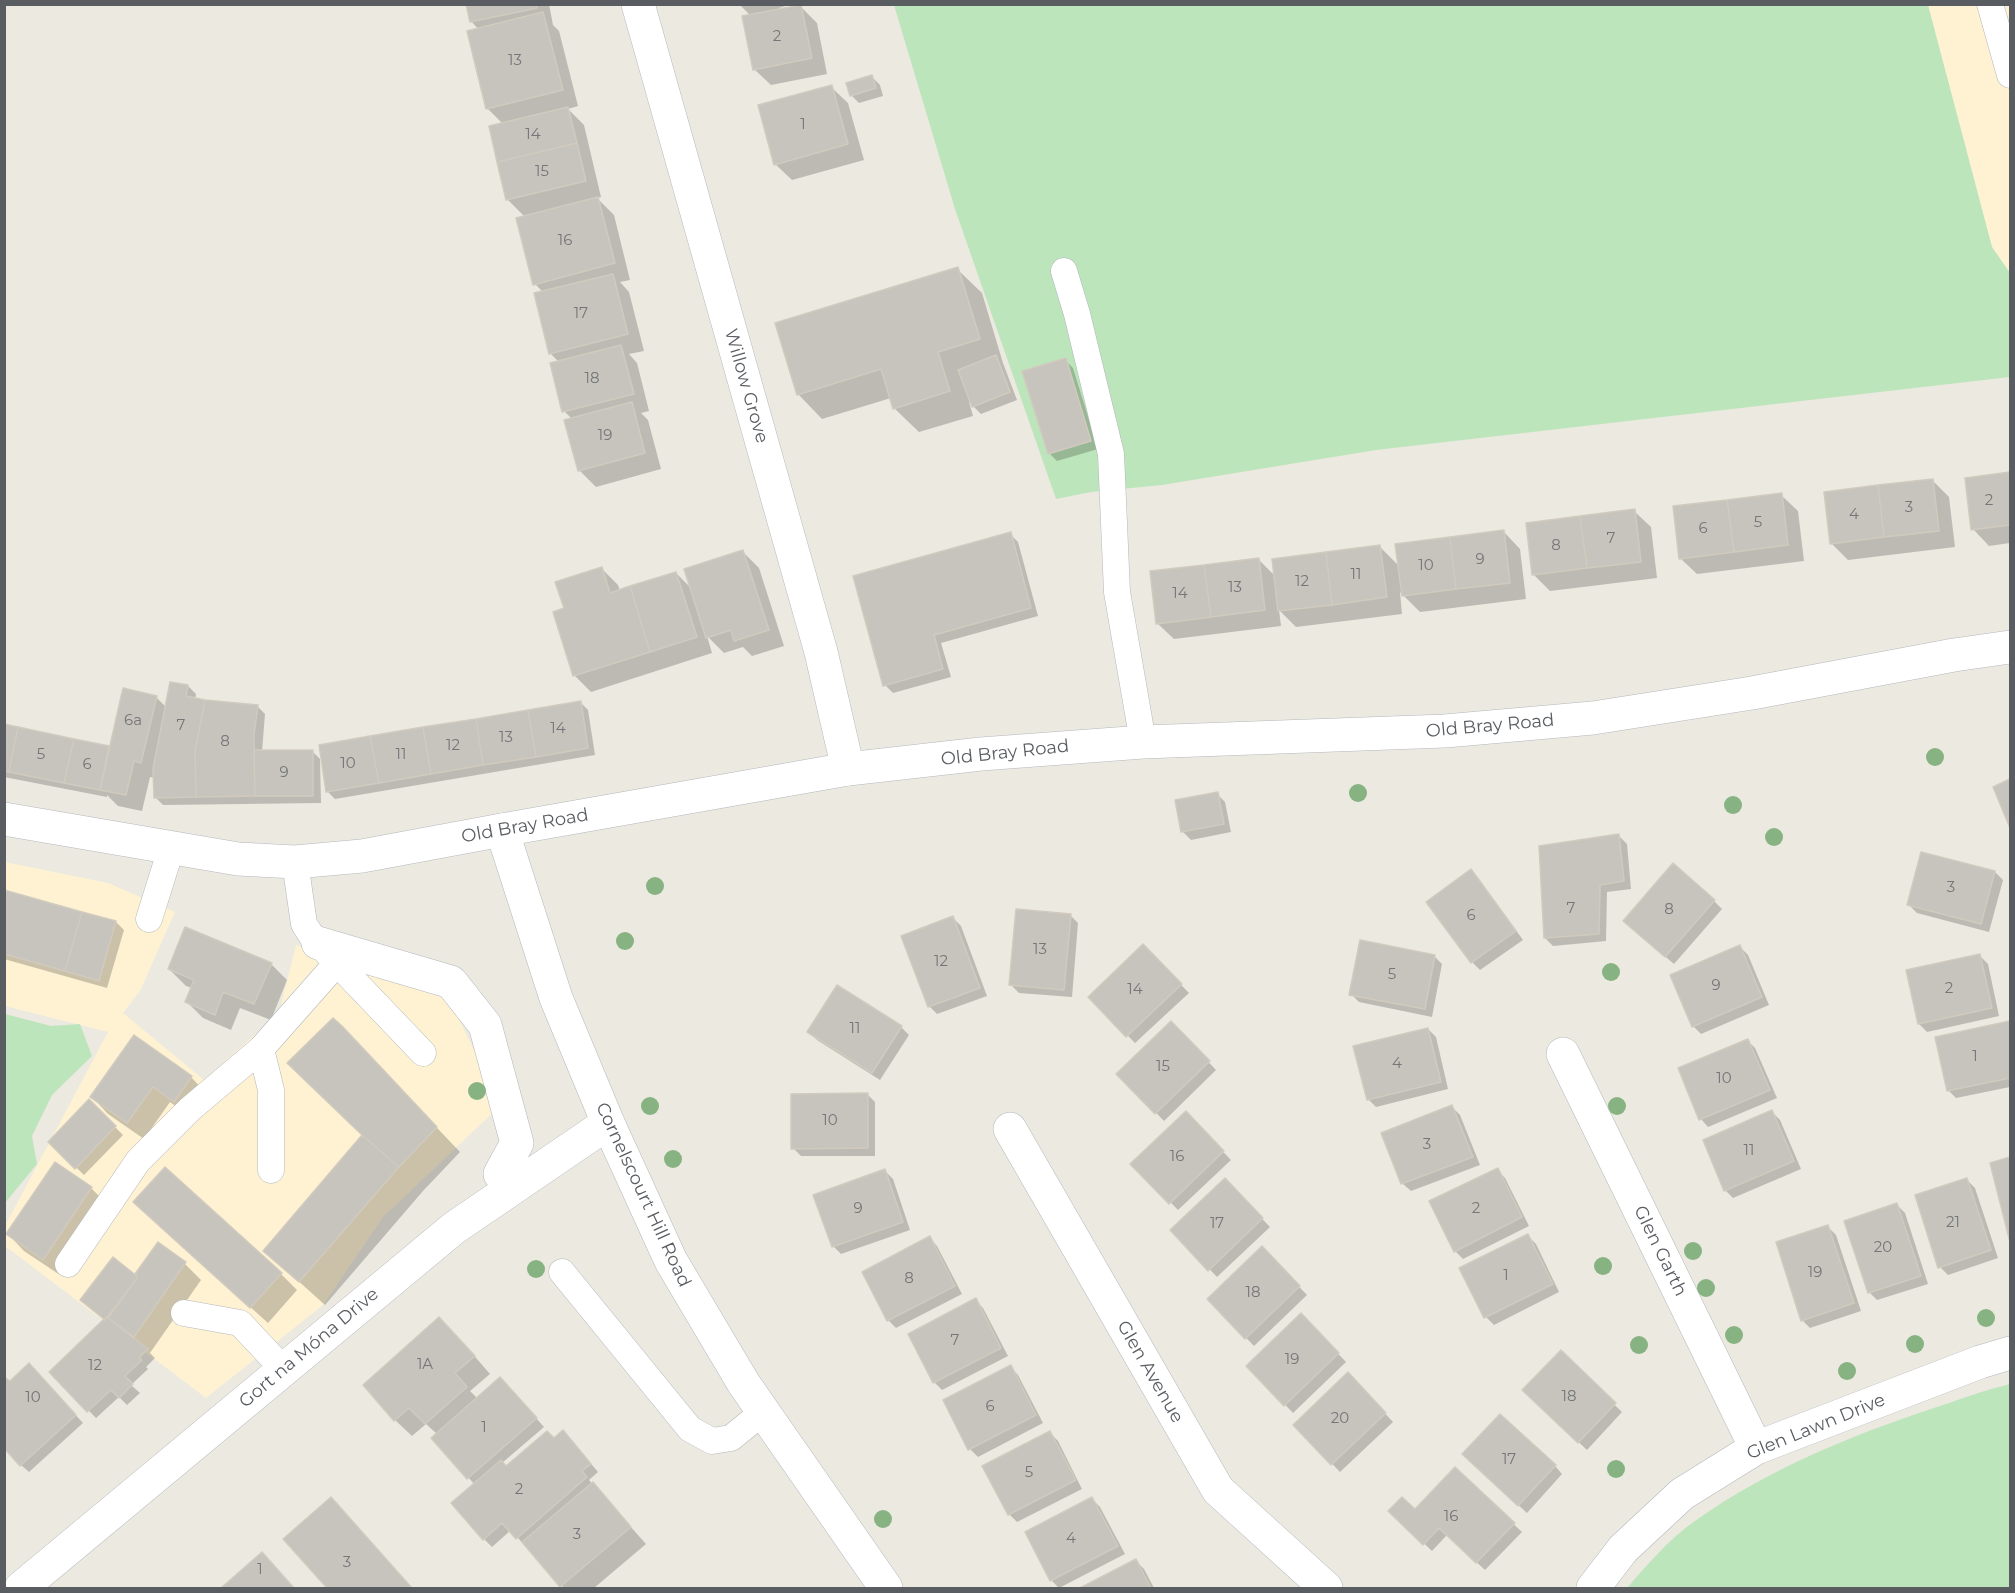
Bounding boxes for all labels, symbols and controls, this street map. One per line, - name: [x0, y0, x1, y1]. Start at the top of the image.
- house number: 2: [773, 28, 781, 46]
- house number: 13: [508, 52, 522, 70]
- house number: 1: [800, 116, 806, 134]
- house number: 14: [525, 126, 541, 144]
- house number: 15: [535, 163, 549, 181]
- house number: 16: [558, 232, 572, 250]
- house number: 17: [574, 305, 588, 323]
- street label: Willow Grove: [719, 326, 773, 446]
- house number: 18: [585, 370, 599, 388]
- house number: 19: [598, 427, 612, 445]
- house number: 2: [1985, 492, 1993, 510]
- house number: 3: [1905, 499, 1913, 517]
- house number: 4: [1849, 506, 1859, 524]
- house number: 5: [1754, 514, 1762, 532]
- house number: 6: [1698, 520, 1708, 538]
- house number: 7: [1607, 530, 1615, 548]
- house number: 8: [1551, 537, 1561, 555]
- house number: 9: [1475, 551, 1485, 569]
- house number: 10: [1418, 557, 1434, 575]
- house number: 11: [1351, 566, 1361, 584]
- house number: 12: [1295, 573, 1309, 591]
- house number: 13: [1228, 579, 1242, 597]
- house number: 14: [1172, 585, 1188, 603]
- street label: Old Bray Road: [1425, 710, 1555, 742]
- house number: 6a: [124, 712, 142, 730]
- house number: 7: [177, 717, 185, 735]
- house number: 14: [550, 720, 566, 738]
- house number: 13: [499, 729, 513, 747]
- house number: 8: [220, 733, 230, 751]
- street label: Old Bray Road: [940, 736, 1070, 770]
- house number: 12: [446, 737, 460, 755]
- house number: 5: [37, 746, 45, 764]
- house number: 11: [396, 746, 406, 764]
- house number: 10: [340, 755, 356, 773]
- house number: 6: [82, 756, 92, 774]
- house number: 9: [279, 764, 289, 782]
- street label: Old Bray Road: [460, 804, 590, 848]
- house number: 3: [1947, 879, 1955, 897]
- house number: 7: [1567, 900, 1575, 918]
- house number: 8: [1664, 901, 1674, 919]
- house number: 6: [1466, 907, 1476, 925]
- house number: 13: [1033, 941, 1047, 959]
- house number: 12: [934, 953, 948, 971]
- house number: 5: [1388, 966, 1396, 984]
- house number: 9: [1711, 977, 1721, 995]
- house number: 2: [1945, 980, 1953, 998]
- house number: 14: [1127, 981, 1143, 999]
- house number: 11: [850, 1020, 860, 1038]
- house number: 1: [1972, 1048, 1978, 1066]
- house number: 4: [1392, 1055, 1402, 1073]
- house number: 15: [1156, 1058, 1170, 1076]
- house number: 10: [1716, 1070, 1732, 1088]
- street label: Cornelscourt Hill Road: [591, 1099, 695, 1291]
- house number: 10: [822, 1112, 838, 1130]
- house number: 3: [1423, 1136, 1431, 1154]
- house number: 11: [1744, 1142, 1754, 1160]
- house number: 16: [1170, 1148, 1184, 1166]
- house number: 9: [853, 1200, 863, 1218]
- house number: 2: [1472, 1200, 1480, 1218]
- street label: Glen Garth: [1629, 1202, 1691, 1300]
- house number: 21: [1946, 1214, 1960, 1232]
- house number: 17: [1210, 1215, 1224, 1233]
- house number: 20: [1874, 1239, 1892, 1257]
- house number: 19: [1808, 1264, 1822, 1282]
- house number: 1: [1503, 1267, 1509, 1285]
- house number: 8: [904, 1270, 914, 1288]
- street label: Gort na Móna Drive: [235, 1283, 383, 1413]
- house number: 18: [1246, 1284, 1260, 1302]
- street label: Glen Avenue: [1112, 1317, 1188, 1427]
- house number: 7: [951, 1332, 959, 1350]
- house number: 19: [1285, 1351, 1299, 1369]
- house number: 1A: [417, 1356, 433, 1374]
- house number: 12: [88, 1357, 102, 1375]
- house number: 18: [1562, 1388, 1576, 1406]
- house number: 10: [25, 1389, 41, 1407]
- street label: Glen Lawn Drive: [1744, 1389, 1888, 1465]
- house number: 6: [985, 1398, 995, 1416]
- house number: 20: [1331, 1410, 1349, 1428]
- house number: 1: [481, 1419, 487, 1437]
- house number: 17: [1502, 1451, 1516, 1469]
- house number: 5: [1025, 1464, 1033, 1482]
- house number: 2: [515, 1481, 523, 1499]
- house number: 16: [1444, 1508, 1458, 1526]
- house number: 3: [573, 1526, 581, 1544]
- house number: 4: [1066, 1530, 1076, 1548]
- house number: 3: [343, 1554, 351, 1572]
- house number: 1: [257, 1561, 263, 1579]

